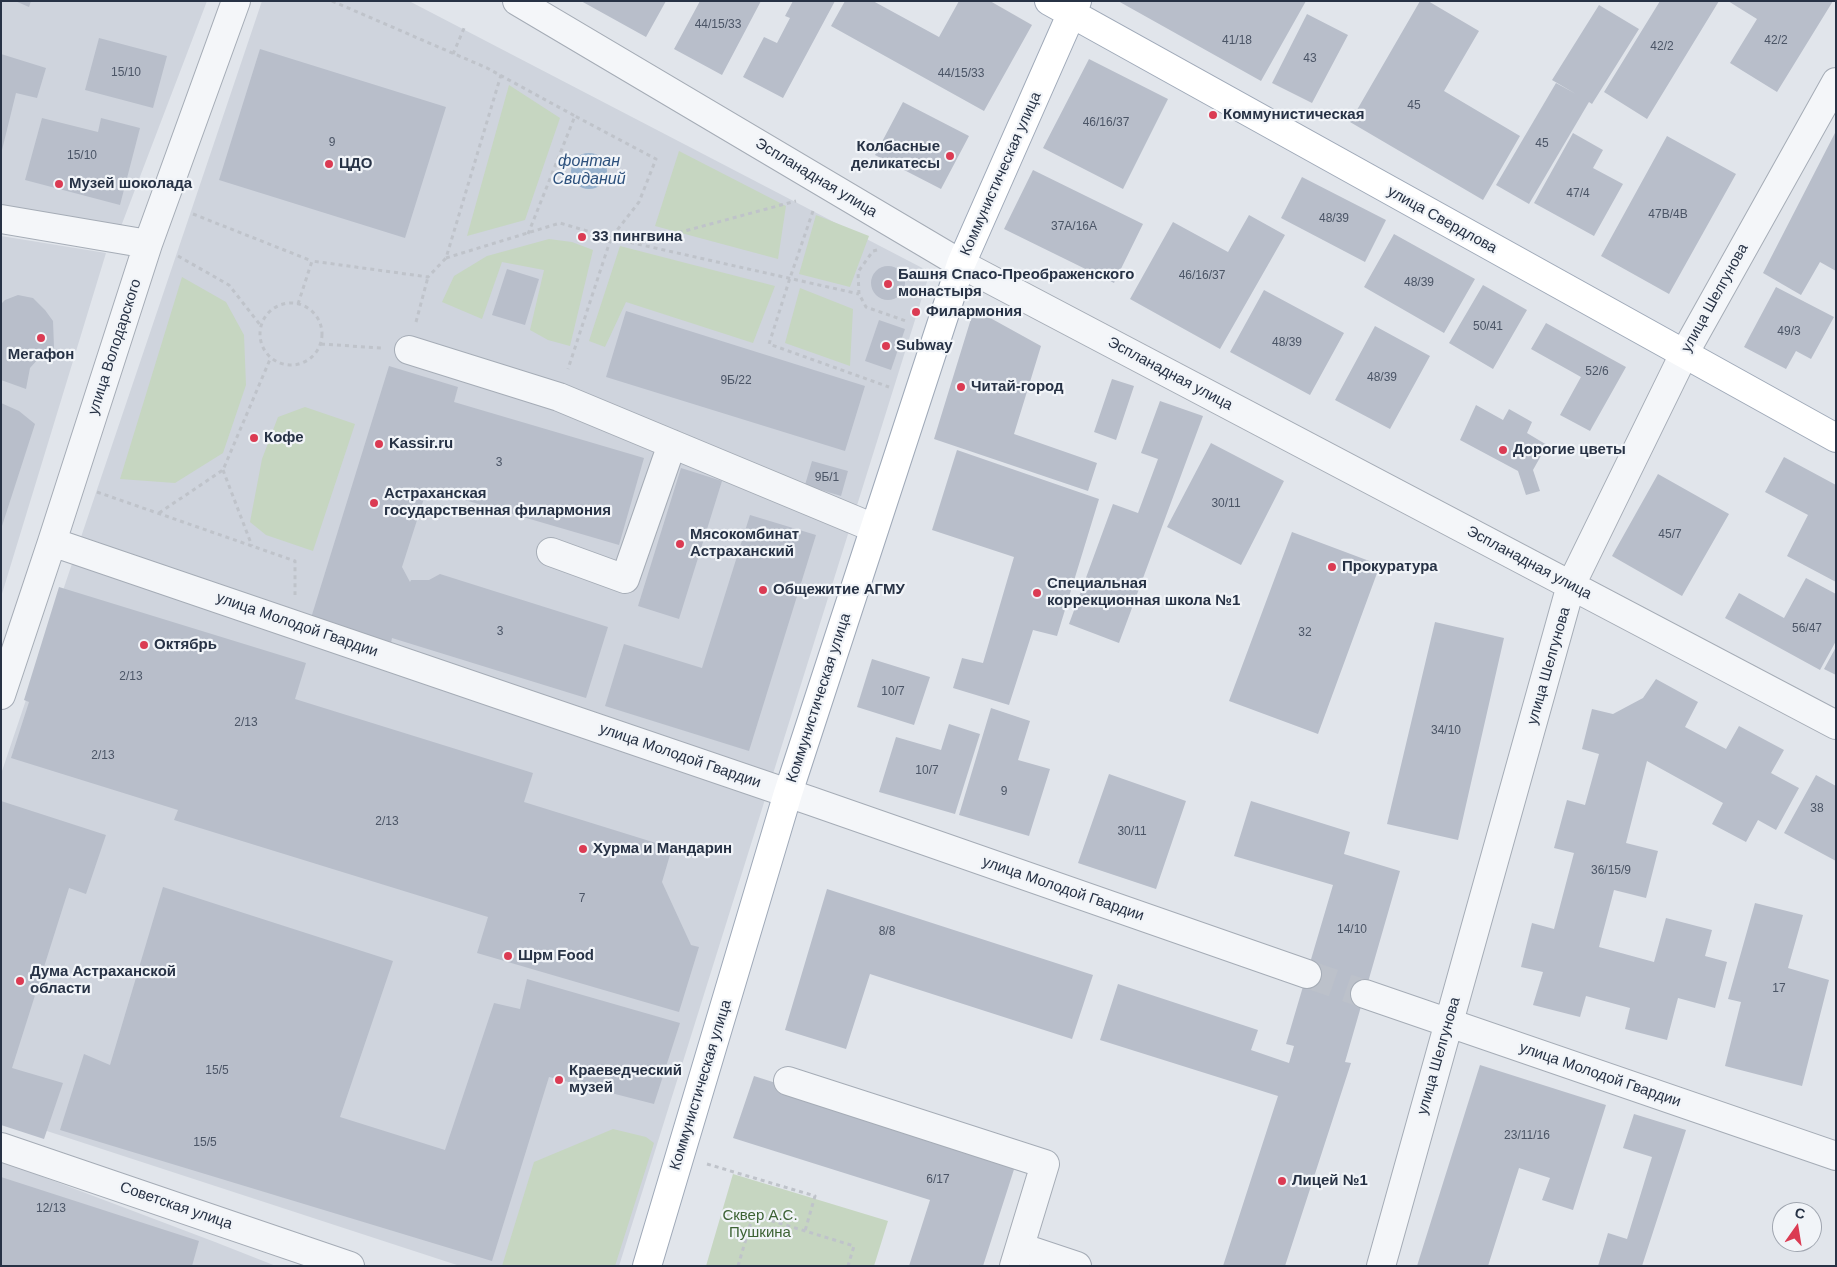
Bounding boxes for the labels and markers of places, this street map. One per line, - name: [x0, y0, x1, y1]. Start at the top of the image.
- place label: Коммунистическая: [1223, 106, 1364, 124]
- marker: Коммунистическая: [1207, 109, 1219, 121]
- place label: Колбасные деликатесы: [851, 138, 940, 173]
- marker: Колбасные деликатесы: [944, 150, 956, 162]
- place label: ЦДО: [339, 155, 372, 173]
- marker: ЦДО: [323, 158, 335, 170]
- place label: Музей шоколада: [69, 175, 192, 193]
- marker: Музей шоколада: [53, 178, 65, 190]
- place label: 33 пингвина: [592, 228, 682, 246]
- marker: 33 пингвина: [576, 231, 588, 243]
- place label: Башня Спасо-Преображенского монастыря: [898, 266, 1134, 301]
- marker: Башня Спасо-Преображенского монастыря: [882, 278, 894, 290]
- place label: Филармония: [926, 303, 1022, 321]
- marker: Филармония: [910, 306, 922, 318]
- marker: Мегафон: [35, 332, 47, 344]
- place label: Subway: [896, 337, 953, 355]
- marker: Subway: [880, 340, 892, 352]
- place label: Мегафон: [8, 346, 74, 364]
- place label: Читай-город: [971, 378, 1064, 396]
- marker: Читай-город: [955, 381, 967, 393]
- place label: Кофе: [264, 429, 304, 447]
- marker: Кофе: [248, 432, 260, 444]
- place label: Kassir.ru: [389, 435, 453, 453]
- marker: Kassir.ru: [373, 438, 385, 450]
- place label: Дорогие цветы: [1513, 441, 1626, 459]
- marker: Дорогие цветы: [1497, 444, 1509, 456]
- place label: Астраханская государственная филармония: [384, 485, 611, 520]
- marker: Астраханская государственная филармония: [368, 497, 380, 509]
- place label: Мясокомбинат Астраханский: [690, 526, 799, 561]
- marker: Мясокомбинат Астраханский: [674, 538, 686, 550]
- place label: Прокуратура: [1342, 558, 1438, 576]
- marker: Прокуратура: [1326, 561, 1338, 573]
- place label: Специальная коррекционная школа №1: [1047, 575, 1240, 610]
- place label: Общежитие АГМУ: [773, 581, 905, 599]
- marker: Общежитие АГМУ: [757, 584, 769, 596]
- marker: Специальная коррекционная школа №1: [1031, 587, 1043, 599]
- place label: Октябрь: [154, 636, 217, 654]
- marker: Октябрь: [138, 639, 150, 651]
- place label: Хурма и Мандарин: [593, 840, 732, 858]
- marker: Хурма и Мандарин: [577, 843, 589, 855]
- place label: Шрм Food: [518, 947, 594, 965]
- marker: Шрм Food: [502, 950, 514, 962]
- place label: Дума Астраханской области: [30, 963, 176, 998]
- marker: Дума Астраханской области: [14, 975, 26, 987]
- place label: Краеведческий музей: [569, 1062, 682, 1097]
- marker: Краеведческий музей: [553, 1074, 565, 1086]
- place label: Лицей №1: [1292, 1172, 1368, 1190]
- marker: Лицей №1: [1276, 1175, 1288, 1187]

